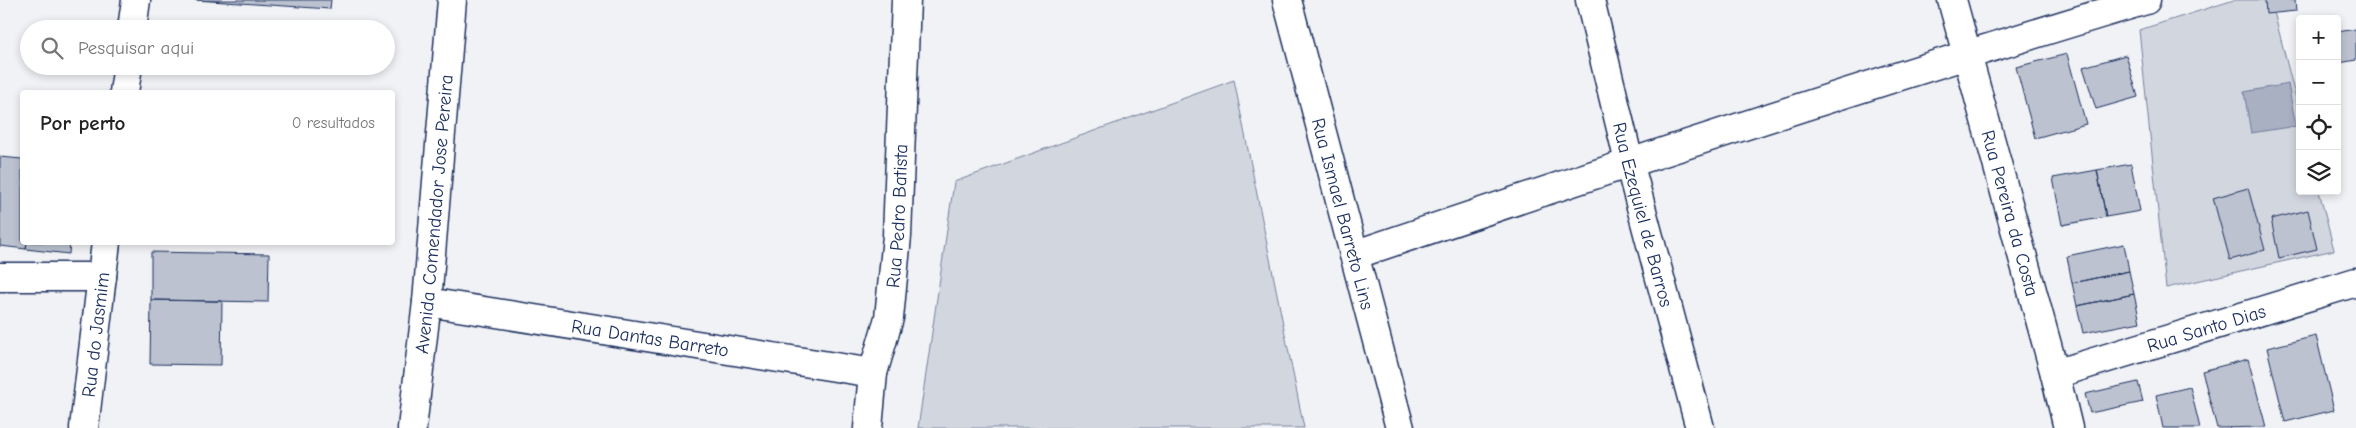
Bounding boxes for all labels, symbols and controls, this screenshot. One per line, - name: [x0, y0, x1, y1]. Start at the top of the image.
- map controls: [2296, 15, 2341, 195]
- button: +: [2296, 15, 2341, 60]
- search box: [20, 20, 395, 75]
- icon: search: [38, 34, 66, 62]
- text: Pesquisar aqui: [78, 37, 194, 59]
- button: −: [2296, 60, 2341, 105]
- street label: Avenida Comendador Jose Pereira: [411, 74, 458, 355]
- button: locate: [2296, 105, 2341, 150]
- text: Por perto: [40, 111, 125, 135]
- text: 0 resultados: [292, 114, 375, 132]
- street label: Rua Ismael Barreto Lins: [1307, 116, 1378, 312]
- street label: Rua Ezequiel de Barros: [1608, 120, 1677, 310]
- street label: Rua Pereira da Costa: [1976, 128, 2043, 299]
- street label: Rua Pedro Batista: [882, 143, 913, 289]
- button: layers: [2296, 150, 2341, 195]
- street label: Rua do Jasmim: [78, 271, 114, 399]
- street label: Rua Santo Dias: [2144, 300, 2269, 357]
- street label: Rua Dantas Barreto: [570, 315, 730, 362]

